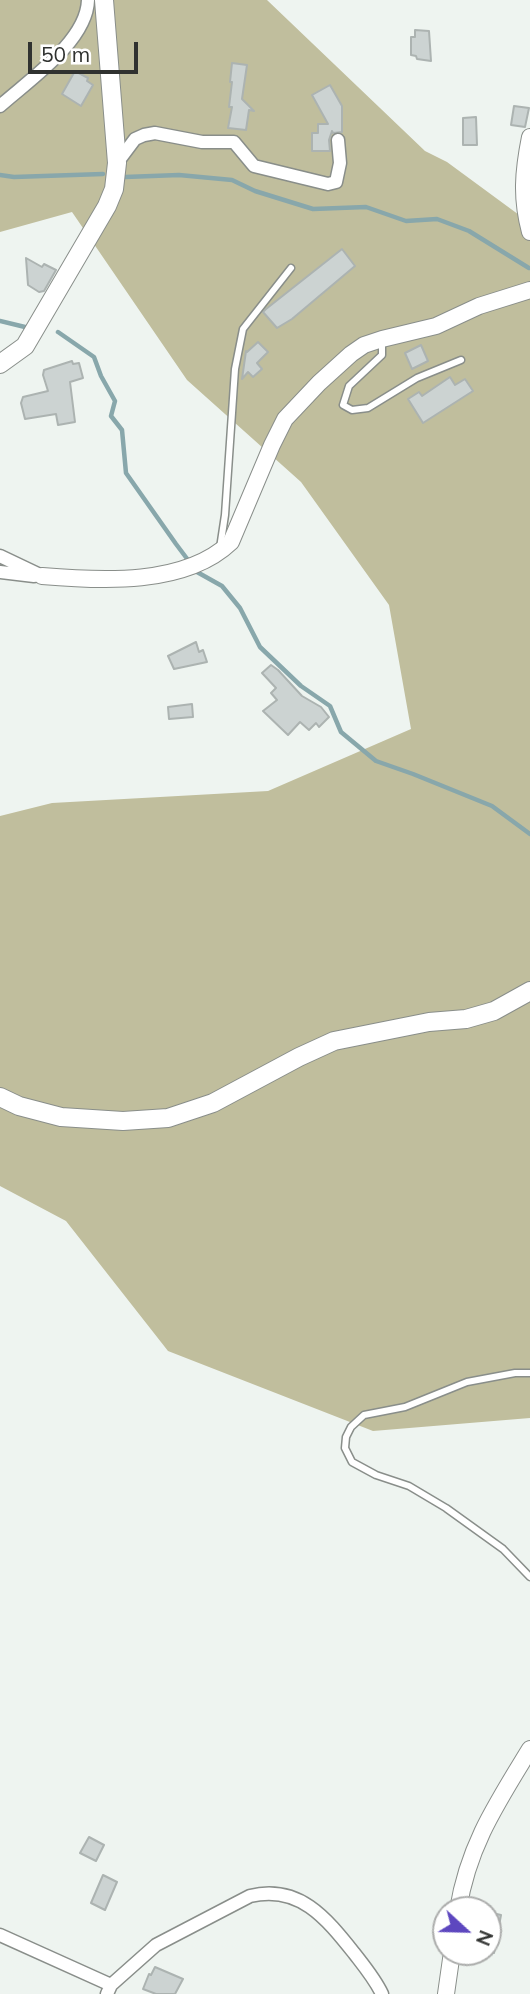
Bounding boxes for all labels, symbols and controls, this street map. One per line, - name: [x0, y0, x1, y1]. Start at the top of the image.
- scale bar: [32, 28, 142, 72]
- text: 50 m: [41, 41, 90, 67]
- north arrow: [432, 1896, 502, 1966]
- text: N: [471, 1927, 498, 1949]

